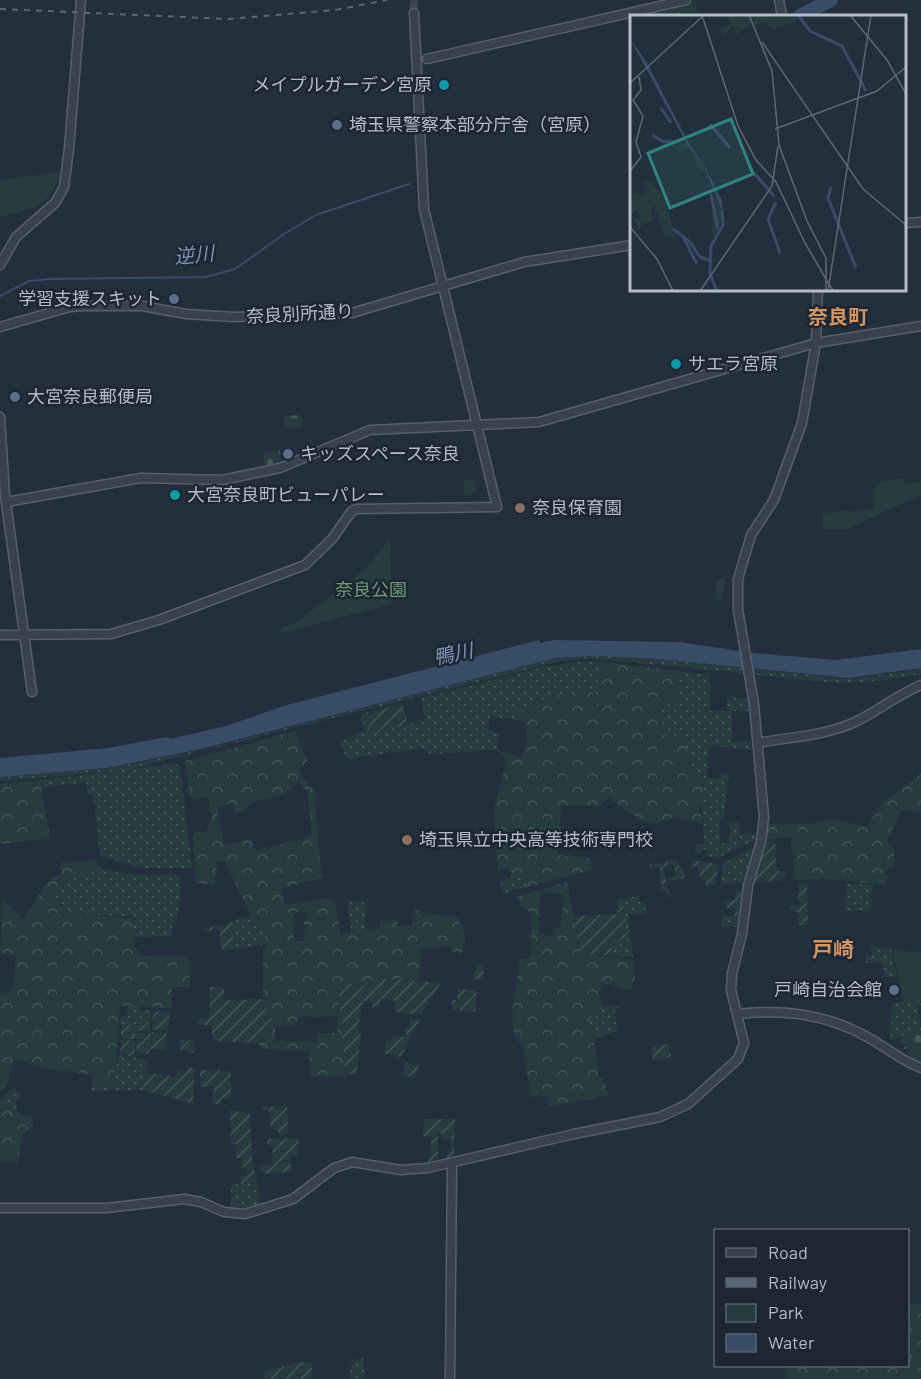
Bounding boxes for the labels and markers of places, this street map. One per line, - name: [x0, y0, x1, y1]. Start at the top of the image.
- place label: メイプルガーデン宮原: [253, 73, 432, 95]
- marker: メイプルガーデン宮原: [437, 78, 451, 92]
- place label: 埼玉県警察本部分庁舎（宮原）: [349, 113, 601, 135]
- marker: 埼玉県警察本部分庁舎（宮原）: [330, 118, 344, 132]
- place label: 学習支援スキット: [18, 287, 162, 309]
- marker: 学習支援スキット: [167, 292, 181, 306]
- place label: サエラ宮原: [688, 352, 778, 374]
- marker: サエラ宮原: [669, 357, 683, 371]
- place label: 大宮奈良郵便局: [27, 385, 153, 407]
- marker: 大宮奈良郵便局: [8, 390, 22, 404]
- place label: キッズスペース奈良: [300, 442, 460, 464]
- marker: キッズスペース奈良: [281, 447, 295, 461]
- place label: 大宮奈良町ビューパレー: [187, 483, 385, 505]
- marker: 大宮奈良町ビューパレー: [168, 488, 182, 502]
- place label: 奈良保育園: [532, 496, 622, 518]
- marker: 奈良保育園: [513, 501, 527, 515]
- place label: 埼玉県立中央高等技術専門校: [419, 828, 653, 850]
- marker: 埼玉県立中央高等技術専門校: [400, 833, 414, 847]
- place label: 戸崎自治会館: [774, 978, 882, 1000]
- marker: 戸崎自治会館: [887, 983, 901, 997]

